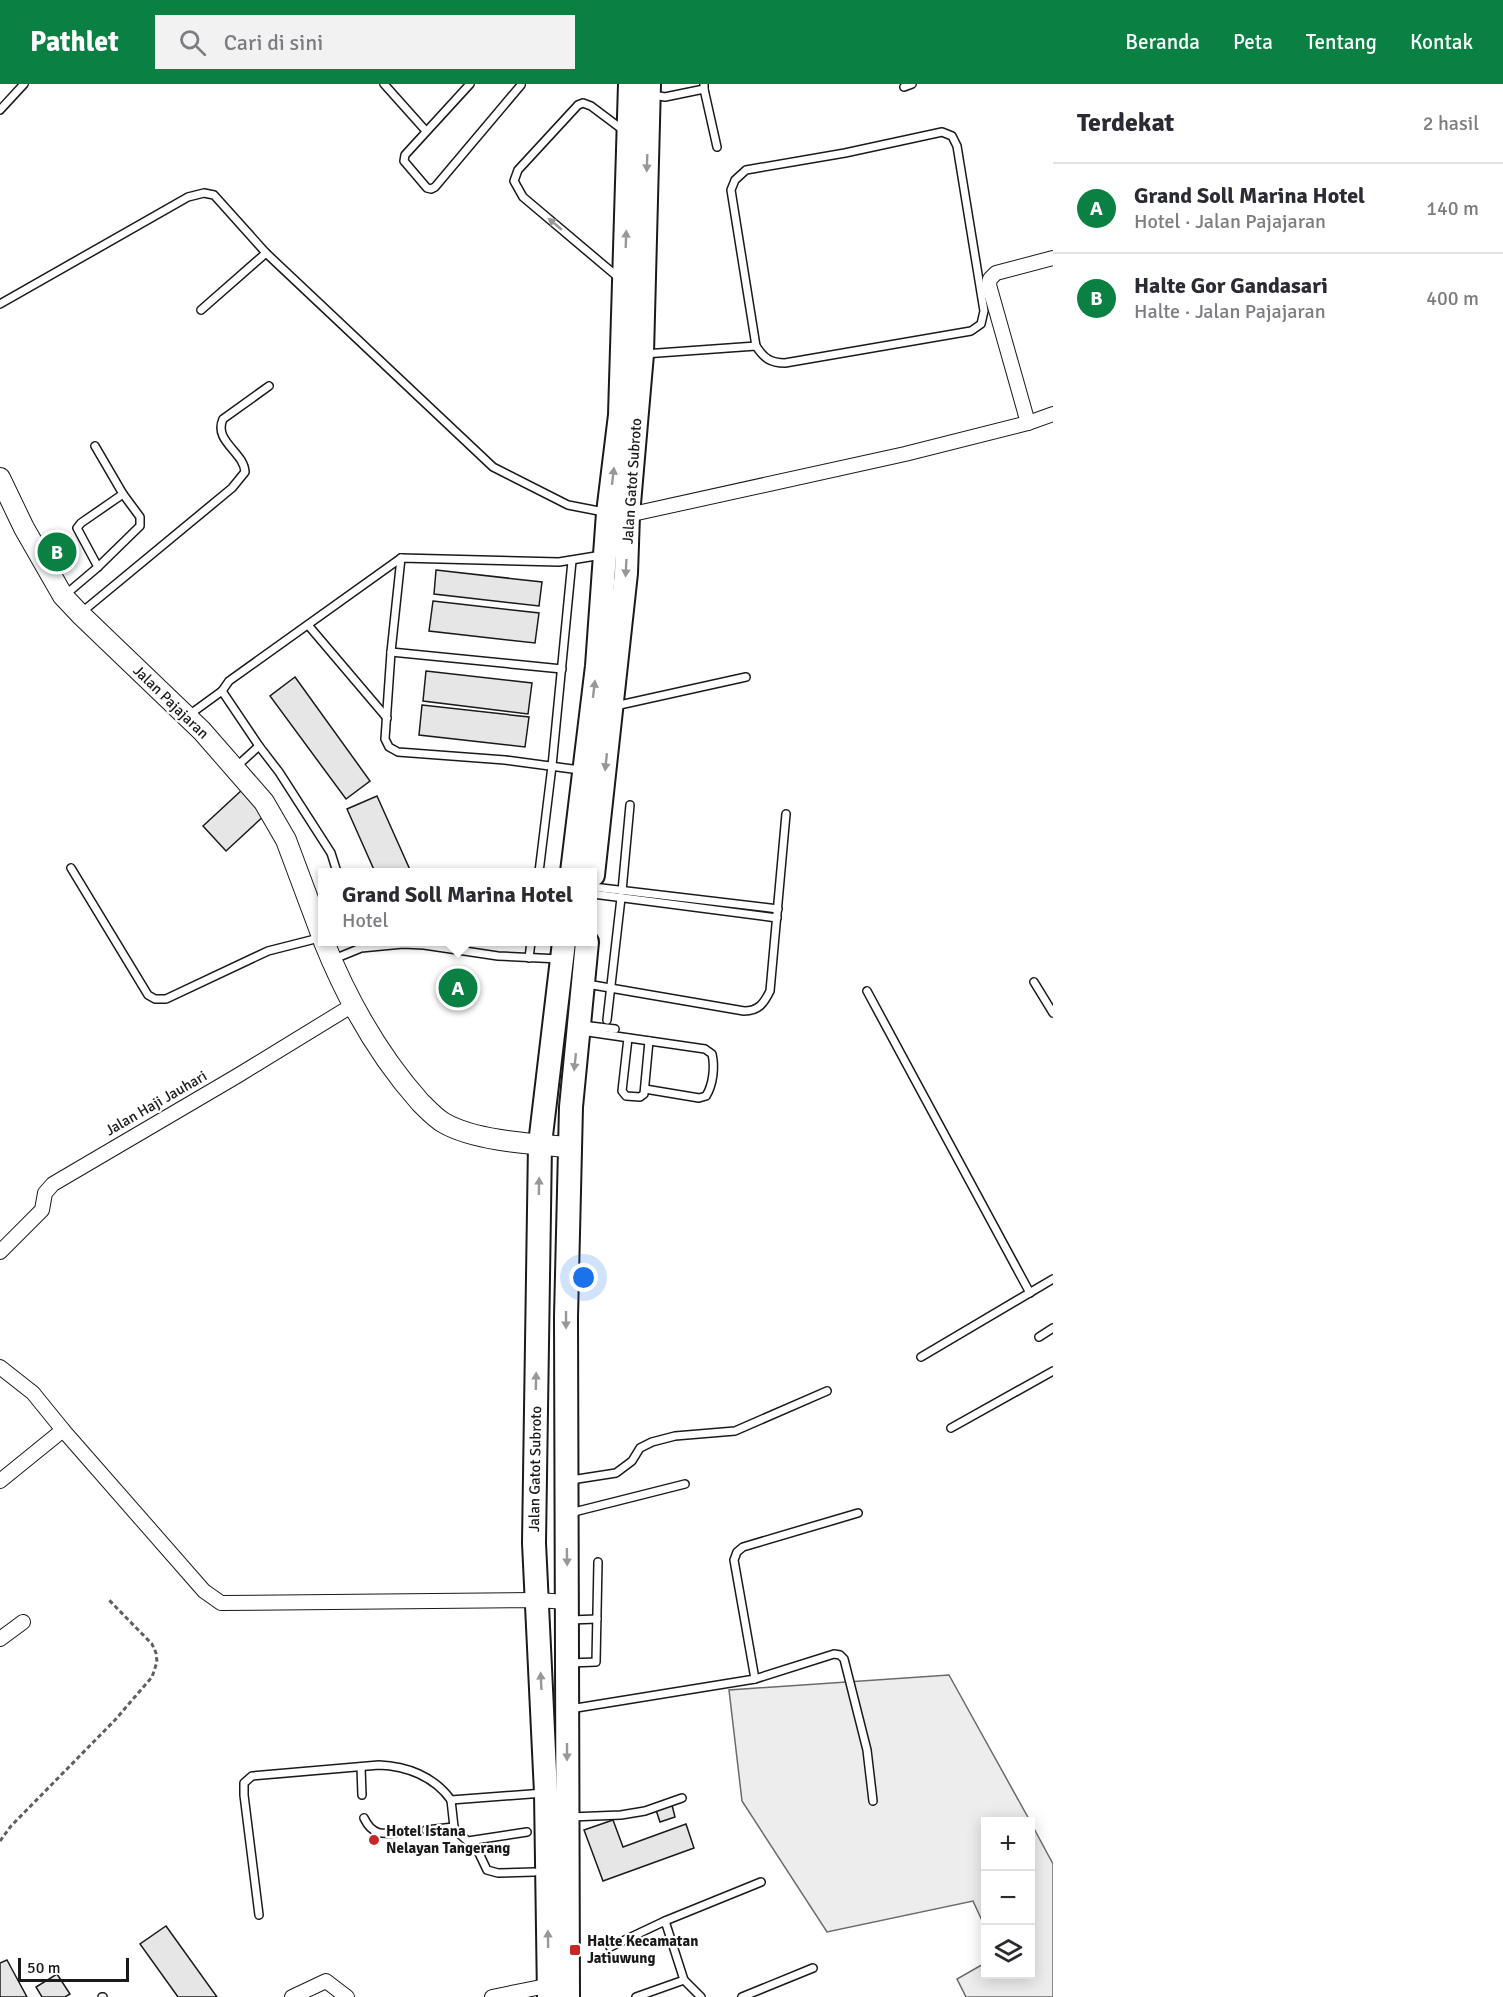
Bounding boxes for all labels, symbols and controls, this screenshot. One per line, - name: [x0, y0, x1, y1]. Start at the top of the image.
- search box: [155, 15, 575, 69]
- text: Pathlet: [30, 25, 119, 59]
- icon: search: [176, 26, 209, 59]
- text: Cari di sini: [224, 29, 323, 56]
- text: Beranda: [1125, 29, 1200, 55]
- text: Peta: [1233, 29, 1273, 55]
- text: Tentang: [1306, 29, 1377, 55]
- text: Kontak: [1410, 29, 1473, 55]
- text: Terdekat: [1077, 107, 1174, 139]
- text: 2 hasil: [1423, 111, 1479, 136]
- one-way arrow: [643, 154, 652, 173]
- text: Grand Soll Marina Hotel: [1134, 182, 1365, 209]
- text: A: [1090, 196, 1103, 221]
- text: 140 m: [1426, 196, 1479, 221]
- text: Hotel · Jalan Pajajaran: [1134, 209, 1326, 234]
- one-way arrow: [547, 217, 563, 230]
- one-way arrow: [621, 230, 631, 249]
- text: Halte Gor Gandasari: [1134, 272, 1328, 299]
- text: B: [1090, 286, 1103, 311]
- text: 400 m: [1426, 286, 1479, 311]
- text: Halte · Jalan Pajajaran: [1134, 299, 1326, 324]
- street label: Jalan Gatot Subroto: [619, 417, 645, 545]
- one-way arrow: [608, 466, 618, 485]
- pin: B: [38, 530, 76, 574]
- one-way arrow: [622, 558, 631, 577]
- street label: Jalan Pajajaran: [129, 661, 213, 743]
- one-way arrow: [589, 680, 599, 699]
- one-way arrow: [601, 752, 611, 771]
- popup: [318, 868, 597, 946]
- text: Grand Soll Marina Hotel: [342, 881, 573, 908]
- text: Hotel: [342, 908, 388, 933]
- pin: A: [438, 966, 478, 1010]
- one-way arrow: [570, 1053, 580, 1072]
- street label: Jalan Haji Jauhari: [102, 1067, 210, 1139]
- one-way arrow: [534, 1176, 544, 1195]
- your location: [569, 1263, 598, 1292]
- one-way arrow: [561, 1311, 571, 1330]
- one-way arrow: [531, 1371, 541, 1390]
- street label: Jalan Gatot Subroto: [525, 1406, 545, 1532]
- one-way arrow: [562, 1548, 572, 1567]
- one-way arrow: [536, 1671, 545, 1690]
- one-way arrow: [562, 1743, 572, 1762]
- map controls: [981, 1817, 1035, 1979]
- button: +: [981, 1817, 1035, 1871]
- place label: Hotel Istana Nelayan Tangerang: [386, 1822, 510, 1857]
- marker: Hotel Istana Nelayan Tangerang: [367, 1833, 381, 1847]
- button: −: [981, 1871, 1035, 1925]
- button: layers: [981, 1925, 1035, 1979]
- one-way arrow: [543, 1929, 553, 1948]
- place label: Halte Kecamatan Jatiuwung: [587, 1932, 698, 1967]
- marker: Halte Kecamatan Jatiuwung: [568, 1943, 582, 1957]
- scale bar: [18, 1955, 129, 1982]
- text: 50 m: [27, 1958, 61, 1978]

